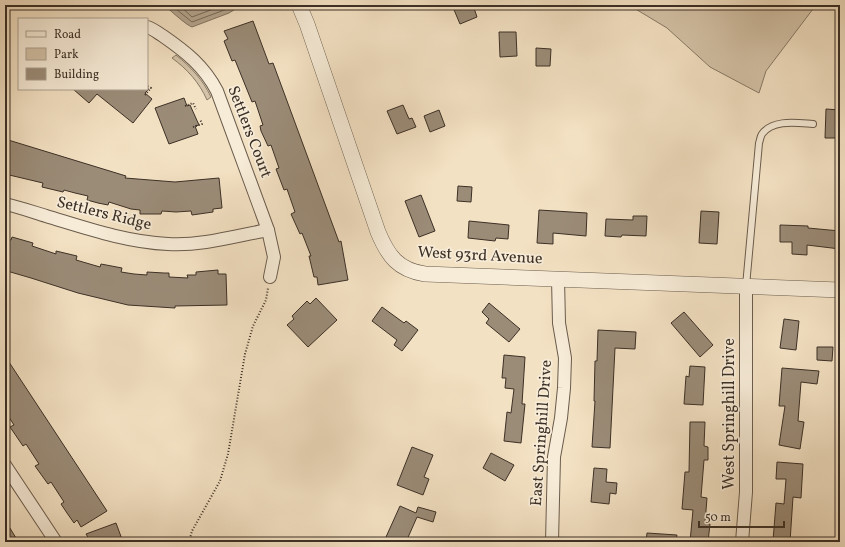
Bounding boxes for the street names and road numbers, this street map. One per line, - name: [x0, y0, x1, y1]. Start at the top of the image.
- street label: Settlers Court: [221, 83, 277, 182]
- street label: Settlers Ridge: [54, 192, 154, 236]
- street label: West 93rd Avenue: [417, 242, 543, 270]
- street label: West Springhill Drive: [719, 338, 741, 490]
- street label: East Springhill Drive: [526, 359, 558, 507]

